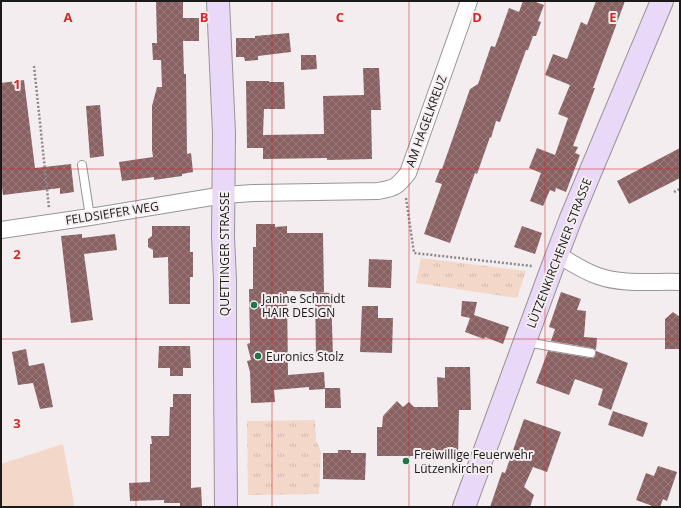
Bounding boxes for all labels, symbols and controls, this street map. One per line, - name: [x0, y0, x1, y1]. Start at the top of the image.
- text: A: [64, 8, 73, 26]
- text: B: [200, 8, 209, 26]
- text: C: [336, 8, 344, 26]
- text: D: [472, 8, 482, 26]
- text: E: [609, 8, 617, 26]
- street label: AM HAGELKREUZ: [401, 73, 451, 169]
- text: 1: [13, 75, 21, 93]
- street label: LÜTZENKIRCHENER STRASSE: [522, 175, 596, 331]
- street label: QUETTINGER STRASSE: [216, 192, 233, 316]
- street label: FELDSIEFER WEG: [64, 197, 160, 229]
- text: 2: [13, 245, 21, 263]
- place label: Janine Schmidt HAIR DESIGN: [261, 290, 345, 321]
- marker: Janine Schmidt HAIR DESIGN: [249, 300, 259, 310]
- place label: Euronics Stolz: [266, 348, 344, 365]
- marker: Euronics Stolz: [253, 351, 263, 361]
- text: 3: [13, 414, 21, 432]
- place label: Freiwillige Feuerwehr Lützenkirchen: [414, 446, 533, 477]
- marker: Freiwillige Feuerwehr Lützenkirchen: [401, 456, 411, 466]

